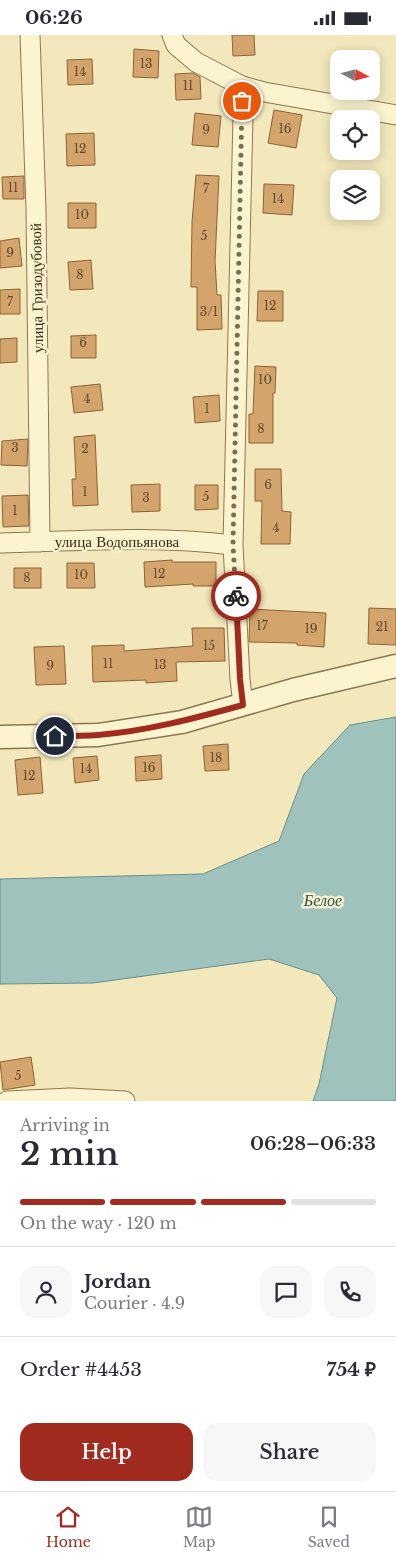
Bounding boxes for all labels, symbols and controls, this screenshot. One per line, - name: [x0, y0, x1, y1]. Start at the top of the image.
- text: 06:26: [25, 6, 83, 29]
- north arrow: [330, 50, 380, 100]
- map controls: [330, 50, 380, 220]
- house number: 13: [140, 56, 152, 71]
- house number: 14: [74, 64, 86, 79]
- house number: 11: [183, 78, 193, 93]
- pin: [221, 80, 263, 122]
- icon: bag: [228, 87, 256, 115]
- button: locate: [330, 110, 380, 160]
- house number: 16: [278, 121, 292, 136]
- house number: 9: [202, 122, 210, 137]
- house number: 12: [74, 141, 86, 156]
- button: layers: [330, 170, 380, 220]
- house number: 11: [8, 180, 18, 195]
- house number: 7: [203, 181, 210, 196]
- house number: 14: [272, 191, 284, 206]
- house number: 10: [75, 207, 89, 222]
- street label: улица Гризодубовой: [26, 223, 47, 353]
- house number: 5: [201, 228, 208, 243]
- house number: 9: [6, 245, 14, 260]
- house number: 8: [76, 267, 84, 282]
- house number: 7: [7, 294, 14, 309]
- house number: 12: [264, 298, 276, 313]
- house number: 3/1: [200, 304, 218, 319]
- house number: 6: [79, 335, 87, 350]
- house number: 10: [258, 372, 272, 387]
- house number: 4: [83, 391, 91, 406]
- house number: 1: [204, 401, 210, 416]
- house number: 8: [257, 421, 265, 436]
- house number: 3: [11, 440, 19, 455]
- house number: 2: [81, 441, 89, 456]
- house number: 6: [264, 477, 272, 492]
- house number: 1: [82, 484, 88, 499]
- house number: 5: [203, 489, 210, 504]
- house number: 3: [142, 490, 150, 505]
- house number: 1: [12, 503, 18, 518]
- house number: 4: [272, 520, 280, 535]
- street label: улица Водопьянова: [55, 532, 180, 551]
- house number: 12: [153, 566, 165, 581]
- house number: 10: [74, 567, 88, 582]
- house number: 8: [23, 570, 31, 585]
- courier: [211, 571, 261, 621]
- icon: bike: [222, 582, 250, 610]
- house number: 17: [256, 618, 269, 633]
- house number: 21: [376, 619, 388, 634]
- house number: 19: [304, 621, 318, 636]
- house number: 15: [203, 638, 215, 653]
- house number: 11: [103, 656, 113, 671]
- house number: 13: [154, 657, 166, 672]
- house number: 9: [46, 658, 54, 673]
- pin: [34, 715, 76, 757]
- icon: home: [41, 722, 69, 750]
- house number: 18: [210, 750, 222, 765]
- house number: 16: [142, 760, 156, 775]
- house number: 14: [80, 761, 92, 776]
- house number: 12: [23, 768, 35, 783]
- water label: Белое: [303, 890, 342, 910]
- house number: 5: [15, 1068, 22, 1083]
- text: Arriving in: [20, 1115, 110, 1135]
- text: 06:28–06:33: [250, 1132, 376, 1155]
- text: 2 min: [20, 1134, 119, 1174]
- text: On the way · 120 m: [20, 1213, 177, 1233]
- button: person: [20, 1266, 72, 1318]
- button: chat: [260, 1266, 312, 1318]
- button: phone: [324, 1266, 376, 1318]
- text: Jordan: [84, 1270, 151, 1293]
- text: Courier · 4.9: [84, 1293, 185, 1313]
- text: Order #4453: [20, 1358, 142, 1381]
- text: 754 ₽: [326, 1358, 376, 1381]
- button: Help: [20, 1423, 193, 1481]
- button: Share: [203, 1423, 376, 1481]
- tab: Home: [46, 1503, 91, 1551]
- tab: Map: [183, 1503, 216, 1551]
- tab: Saved: [308, 1503, 350, 1551]

